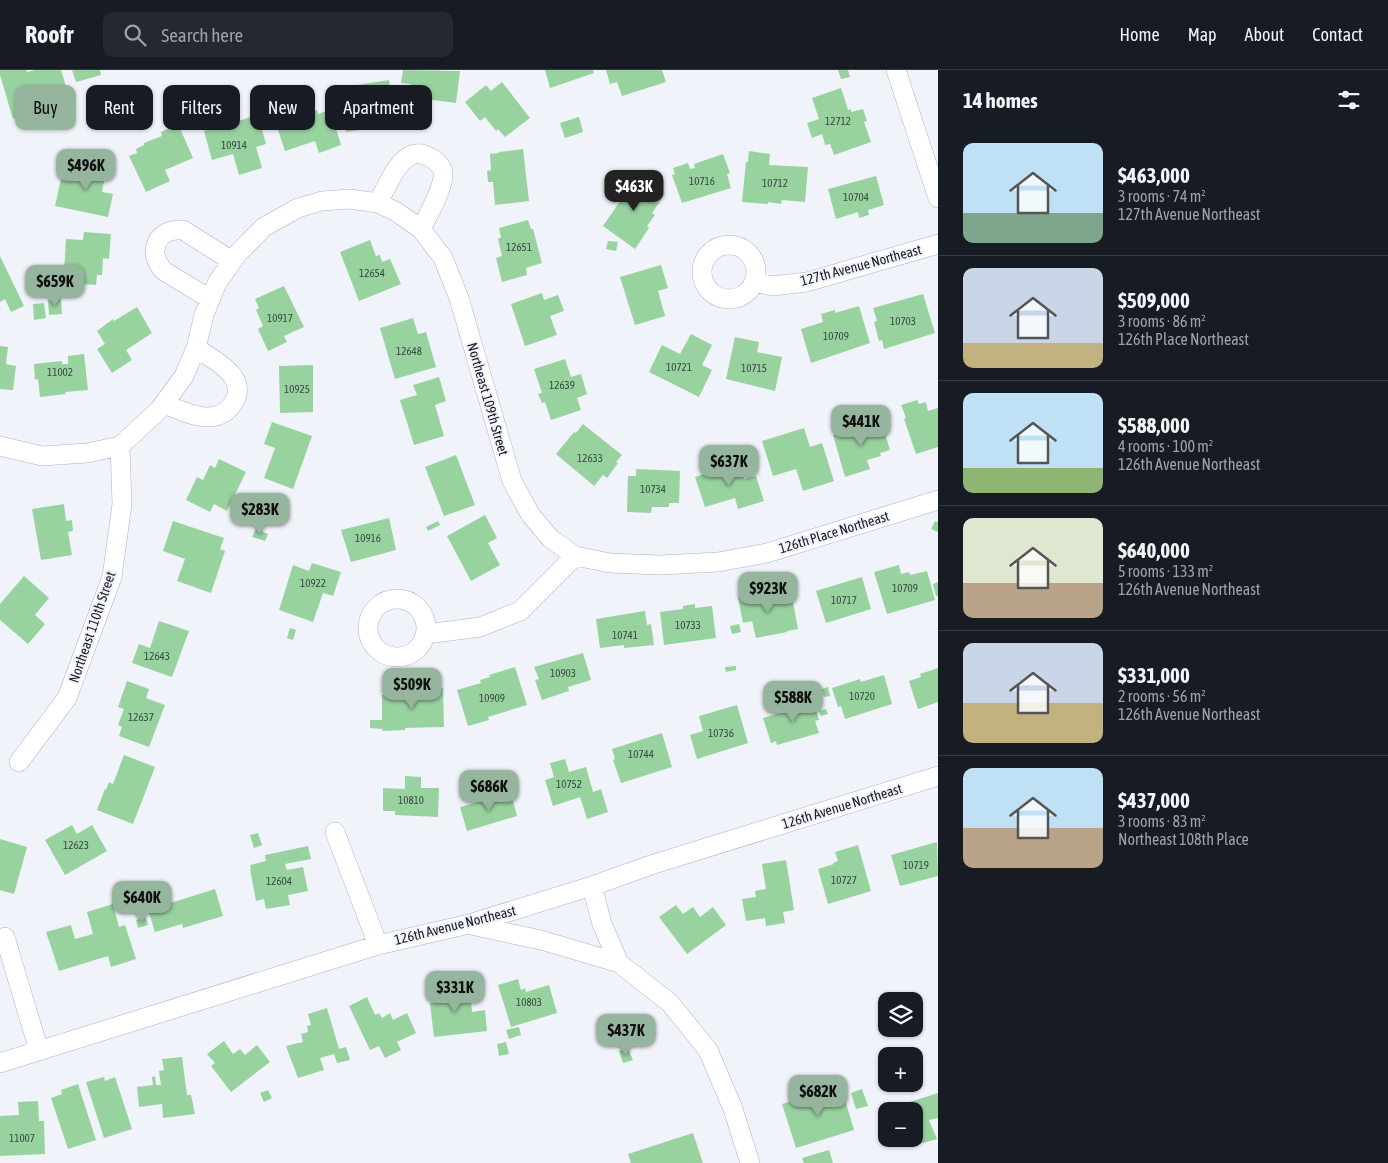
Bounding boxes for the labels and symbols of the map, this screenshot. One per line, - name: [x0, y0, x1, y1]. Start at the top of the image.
- house number: 12712: [825, 115, 851, 127]
- house number: 10914: [221, 139, 247, 151]
- pin: $496K: [51, 148, 121, 191]
- pin: $463K: [599, 170, 669, 212]
- house number: 10716: [689, 175, 715, 187]
- house number: 10712: [762, 177, 788, 189]
- house number: 10704: [843, 191, 869, 203]
- house number: 12651: [506, 241, 532, 253]
- street label: 127th Avenue Northeast: [799, 241, 923, 289]
- pin: $659K: [20, 264, 90, 307]
- house number: 12654: [359, 267, 385, 279]
- house number: 10917: [267, 312, 293, 324]
- house number: 10703: [890, 315, 916, 327]
- house number: 10709: [823, 330, 849, 342]
- street label: Northeast 109th Street: [464, 341, 512, 457]
- house number: 12648: [396, 345, 422, 357]
- house number: 10721: [666, 361, 692, 373]
- house number: 10715: [741, 362, 767, 374]
- house number: 11002: [47, 366, 73, 378]
- house number: 12639: [549, 379, 575, 391]
- house number: 10925: [284, 383, 310, 395]
- pin: $441K: [826, 404, 896, 447]
- pin: $637K: [694, 444, 764, 487]
- house number: 12633: [577, 452, 603, 464]
- house number: 10734: [640, 483, 666, 495]
- pin: $283K: [225, 492, 295, 535]
- street label: 126th Place Northeast: [777, 508, 891, 556]
- house number: 10916: [355, 532, 381, 544]
- street label: Northeast 110th Street: [65, 569, 119, 685]
- pin: $923K: [733, 572, 803, 614]
- house number: 10922: [300, 577, 326, 589]
- house number: 10709: [892, 582, 918, 594]
- house number: 10717: [831, 594, 857, 606]
- house number: 10733: [675, 619, 701, 631]
- house number: 10741: [612, 629, 638, 641]
- house number: 12643: [144, 650, 170, 662]
- house number: 10903: [550, 667, 576, 679]
- pin: $509K: [377, 668, 447, 710]
- pin: $588K: [758, 680, 828, 723]
- house number: 10720: [849, 690, 875, 702]
- house number: 10909: [479, 692, 505, 704]
- house number: 12637: [128, 711, 154, 723]
- house number: 10736: [708, 727, 734, 739]
- house number: 10744: [628, 748, 654, 760]
- pin: $686K: [454, 770, 524, 812]
- house number: 10752: [556, 778, 582, 790]
- street label: 126th Avenue Northeast: [780, 780, 904, 832]
- house number: 10810: [398, 794, 424, 806]
- house number: 12623: [63, 839, 89, 851]
- house number: 10719: [903, 859, 929, 871]
- house number: 10727: [831, 874, 857, 886]
- house number: 12604: [266, 875, 292, 887]
- pin: $640K: [107, 880, 177, 923]
- street label: 126th Avenue Northeast: [393, 902, 517, 948]
- pin: $331K: [420, 970, 490, 1013]
- house number: 10803: [516, 996, 542, 1008]
- pin: $437K: [591, 1014, 661, 1056]
- pin: $682K: [783, 1074, 853, 1117]
- house number: 11007: [9, 1132, 35, 1144]

